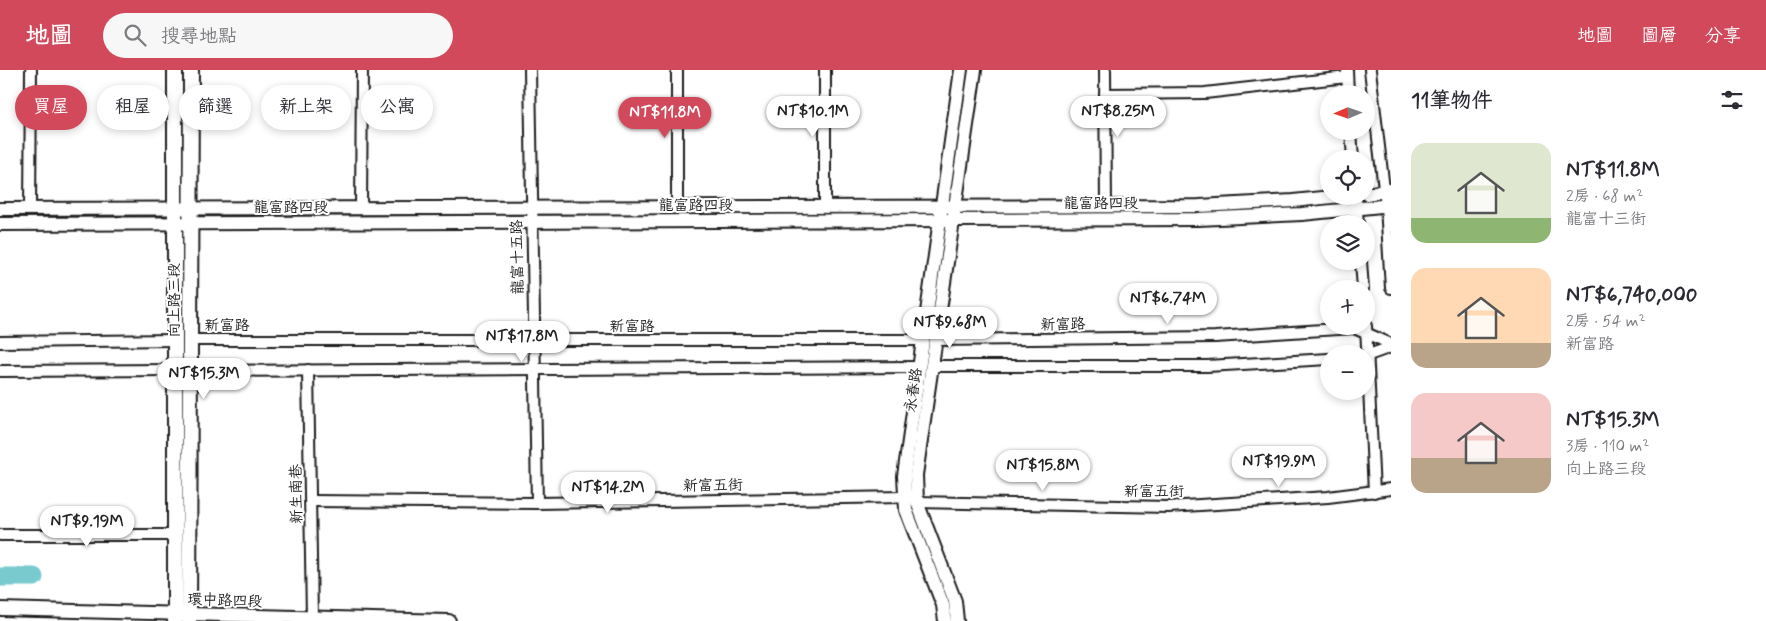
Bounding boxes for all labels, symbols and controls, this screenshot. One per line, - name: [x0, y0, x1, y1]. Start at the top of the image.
- search box: [103, 13, 453, 58]
- text: 地圖: [25, 21, 73, 52]
- icon: search: [121, 21, 149, 49]
- text: 搜尋地點: [161, 24, 237, 49]
- text: 地圖: [1577, 24, 1613, 48]
- text: 圖層: [1641, 24, 1677, 48]
- text: 分享: [1705, 24, 1741, 48]
- chip: 買屋: [15, 85, 87, 130]
- chip: 租屋: [97, 85, 169, 130]
- chip: 篩選: [179, 85, 251, 130]
- chip: 新上架: [261, 85, 351, 130]
- chip: 公寓: [361, 85, 433, 130]
- north arrow: [1320, 85, 1375, 140]
- map controls: [1320, 85, 1375, 400]
- icon: filters: [1718, 86, 1746, 114]
- text: 11筆物件: [1411, 87, 1492, 115]
- pin: NT$10.1M: [761, 96, 865, 138]
- pin: NT$8.25M: [1066, 96, 1170, 138]
- pin: NT$11.8M: [613, 97, 717, 139]
- text: NT$10.1M: [777, 101, 849, 122]
- text: NT$8.25M: [1081, 101, 1155, 122]
- text: NT$11.8M: [629, 102, 701, 123]
- button: locate: [1320, 150, 1375, 205]
- text: NT$11.8M: [1566, 156, 1660, 184]
- icon: home: [1451, 163, 1511, 223]
- text: 2房 · 68 m²: [1566, 186, 1643, 207]
- street label: 龍富路四段: [1063, 194, 1139, 214]
- street label: 龍富路四段: [658, 196, 734, 216]
- street label: 龍富路四段: [253, 198, 329, 218]
- text: 龍富十三街: [1566, 209, 1646, 230]
- button: layers: [1320, 215, 1375, 270]
- street label: 龍富十五路: [507, 219, 529, 295]
- street label: 向上路三段: [165, 262, 185, 338]
- button: +: [1320, 280, 1375, 335]
- text: NT$6,740,000: [1566, 281, 1698, 309]
- pin: NT$6.74M: [1116, 282, 1220, 325]
- text: NT$6.74M: [1130, 288, 1206, 309]
- icon: home: [1451, 288, 1511, 348]
- pin: NT$9.68M: [898, 306, 1002, 349]
- text: 2房 · 54 m²: [1566, 311, 1646, 332]
- text: NT$9.68M: [913, 312, 987, 333]
- street label: 新富路: [1040, 315, 1086, 335]
- street label: 新富路: [204, 316, 250, 336]
- street label: 新富路: [609, 317, 655, 337]
- pin: NT$17.8M: [470, 320, 574, 363]
- text: NT$17.8M: [486, 326, 558, 347]
- text: 新富路: [1566, 334, 1614, 355]
- button: −: [1320, 345, 1375, 400]
- pin: NT$15.3M: [152, 358, 256, 400]
- text: NT$15.3M: [168, 363, 240, 384]
- street label: 永春路: [901, 366, 927, 414]
- text: NT$15.3M: [1566, 406, 1660, 434]
- icon: home: [1451, 413, 1511, 473]
- text: 3房 · 110 m²: [1566, 436, 1649, 457]
- pin: NT$19.9M: [1227, 446, 1331, 488]
- pin: NT$15.8M: [991, 450, 1095, 492]
- text: NT$19.9M: [1243, 451, 1315, 472]
- text: NT$15.8M: [1006, 455, 1080, 476]
- text: 向上路三段: [1566, 459, 1646, 480]
- street label: 新生南巷: [286, 464, 308, 524]
- pin: NT$14.2M: [556, 472, 660, 514]
- street label: 新富五街: [683, 475, 743, 497]
- text: NT$14.2M: [571, 477, 645, 498]
- street label: 新富五街: [1124, 482, 1184, 502]
- pin: NT$9.19M: [35, 506, 139, 548]
- text: NT$9.19M: [51, 511, 123, 532]
- street label: 環中路四段: [187, 590, 263, 612]

